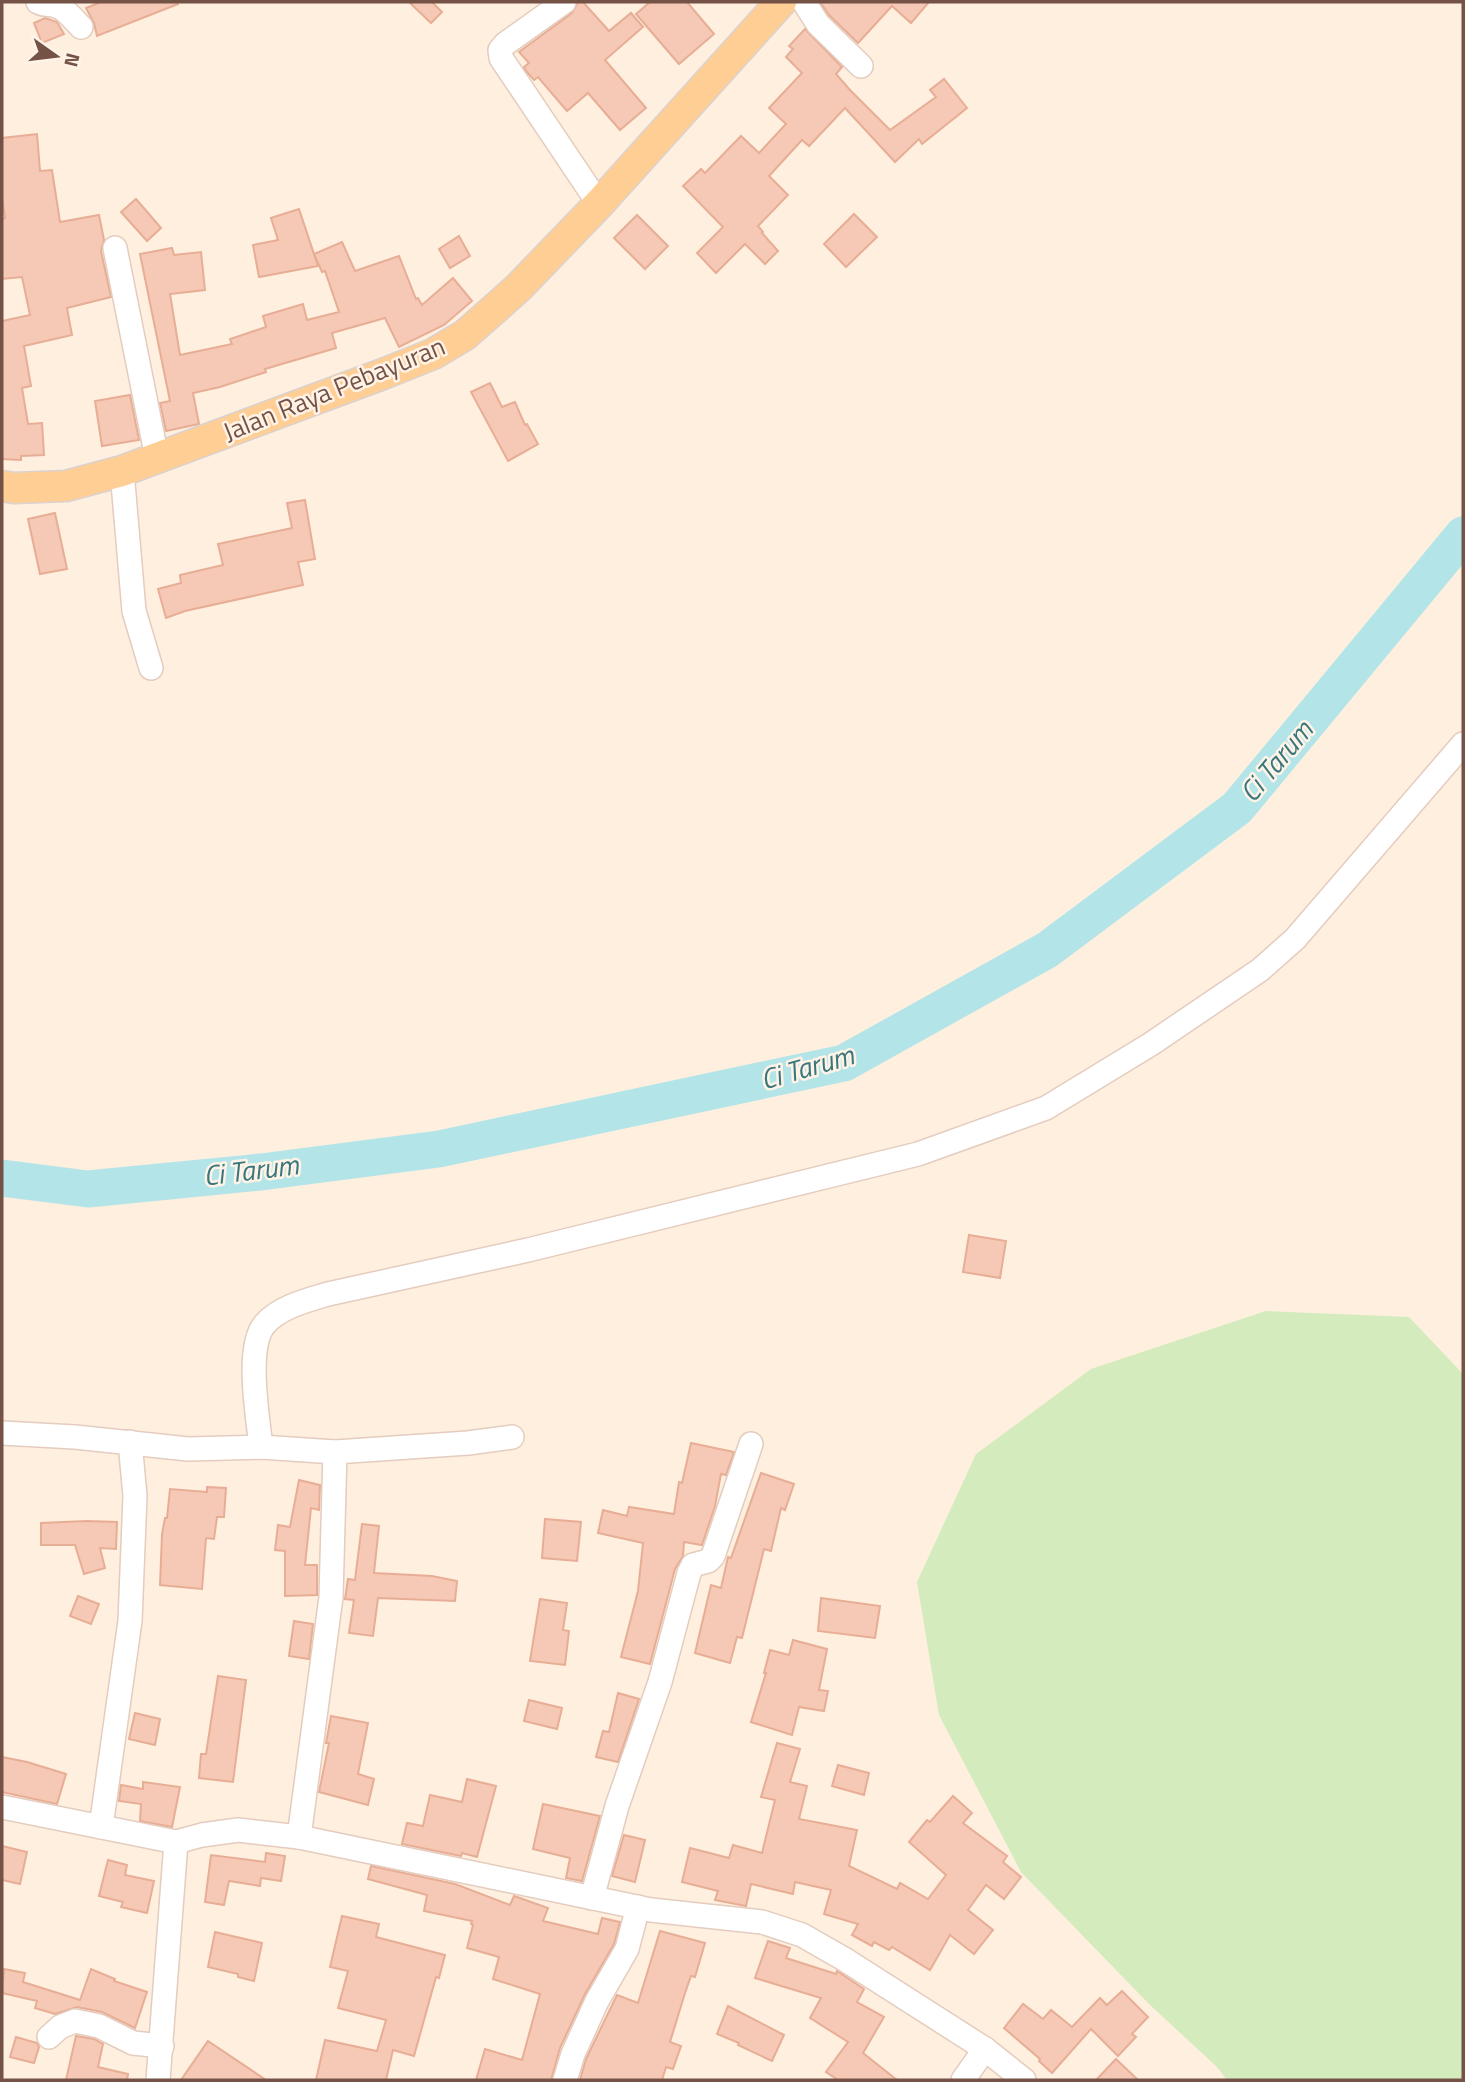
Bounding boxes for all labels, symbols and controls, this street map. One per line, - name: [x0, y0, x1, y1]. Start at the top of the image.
- north arrow: [21, 21, 91, 91]
- text: N: [57, 50, 89, 70]
- street label: Jalan Raya Pebayuran: [217, 326, 451, 451]
- water label: Ci Tarum: [1228, 709, 1324, 811]
- water label: Ci Tarum: [755, 1032, 860, 1100]
- water label: Ci Tarum: [201, 1142, 302, 1197]

